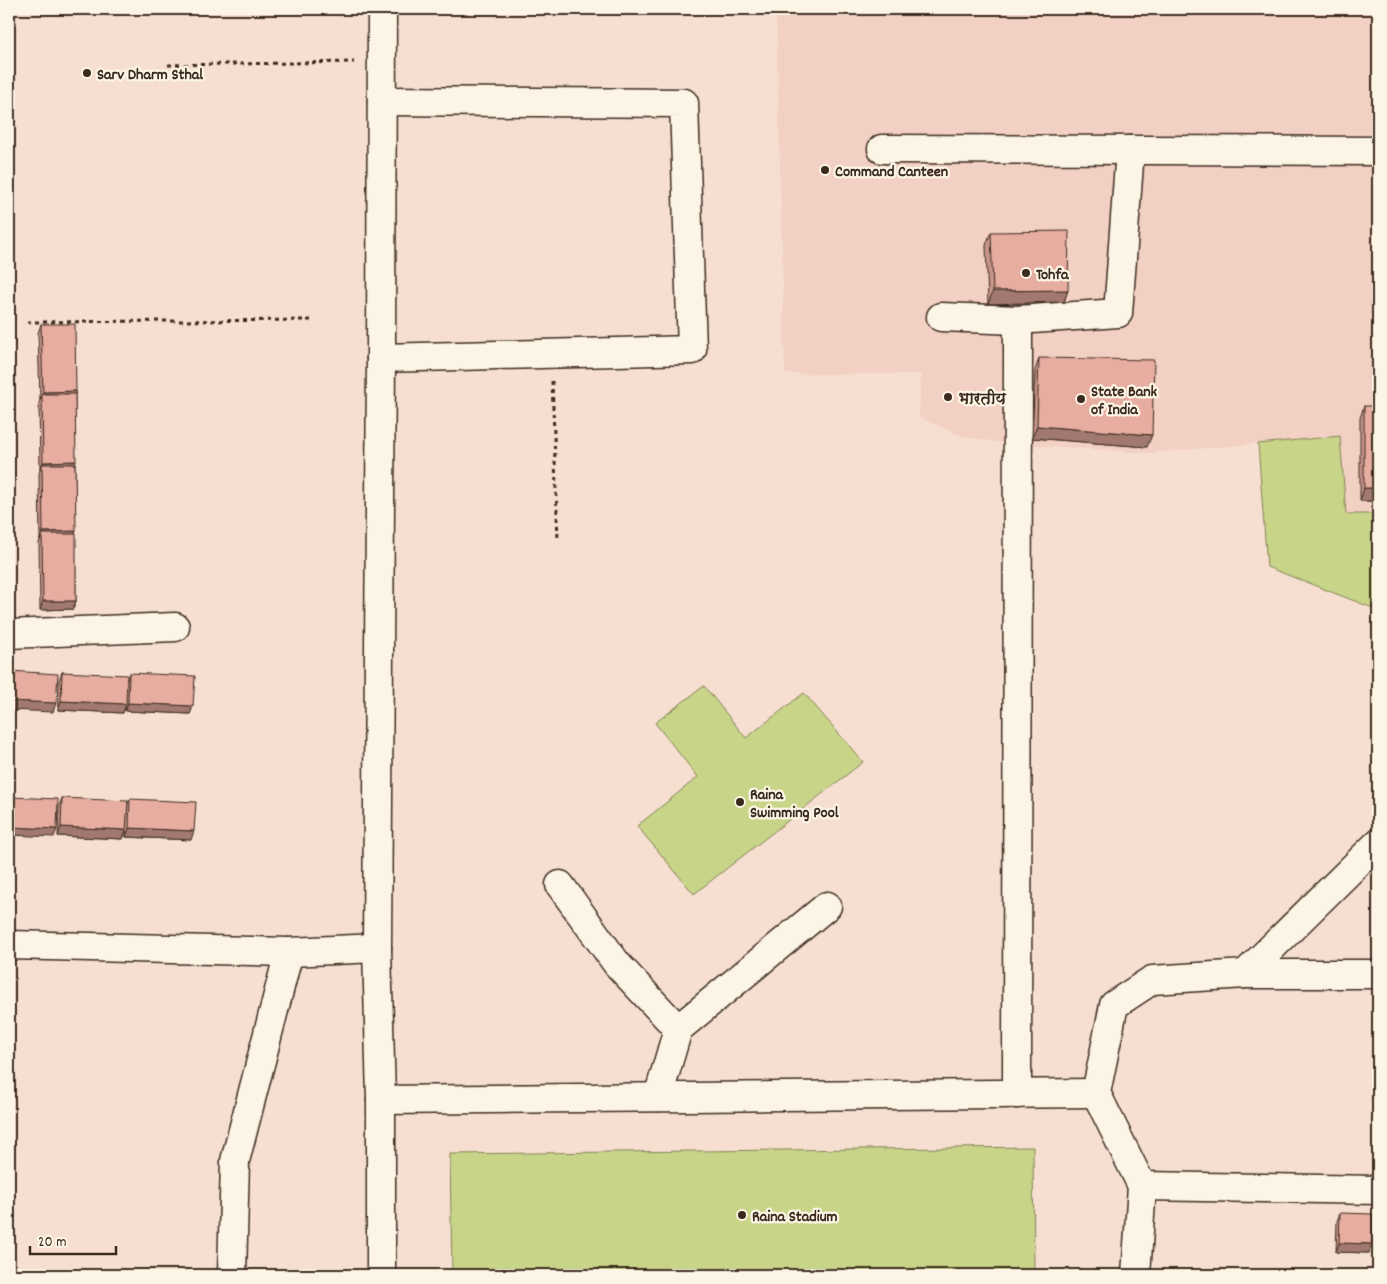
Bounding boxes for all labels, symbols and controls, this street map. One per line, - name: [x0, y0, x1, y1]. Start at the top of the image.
- place label: Sarv Dharm Sthal: [97, 64, 203, 87]
- marker: Sarv Dharm Sthal: [81, 67, 93, 79]
- place label: Command Canteen: [835, 161, 948, 184]
- marker: Command Canteen: [819, 164, 831, 176]
- place label: Tohfa: [1036, 264, 1070, 287]
- marker: Tohfa: [1020, 267, 1032, 279]
- place label: State Bank of India: [1091, 381, 1158, 422]
- place label: भारतीय: [958, 388, 1007, 411]
- marker: भारतीय: [942, 391, 954, 403]
- marker: State Bank of India: [1075, 393, 1087, 405]
- place label: Raina Swimming Pool: [750, 784, 839, 825]
- marker: Raina Swimming Pool: [734, 796, 746, 808]
- place label: Raina Stadium: [752, 1206, 838, 1229]
- marker: Raina Stadium: [736, 1209, 748, 1221]
- scale bar: [30, 1224, 116, 1256]
- text: 20 m: [38, 1232, 66, 1254]

